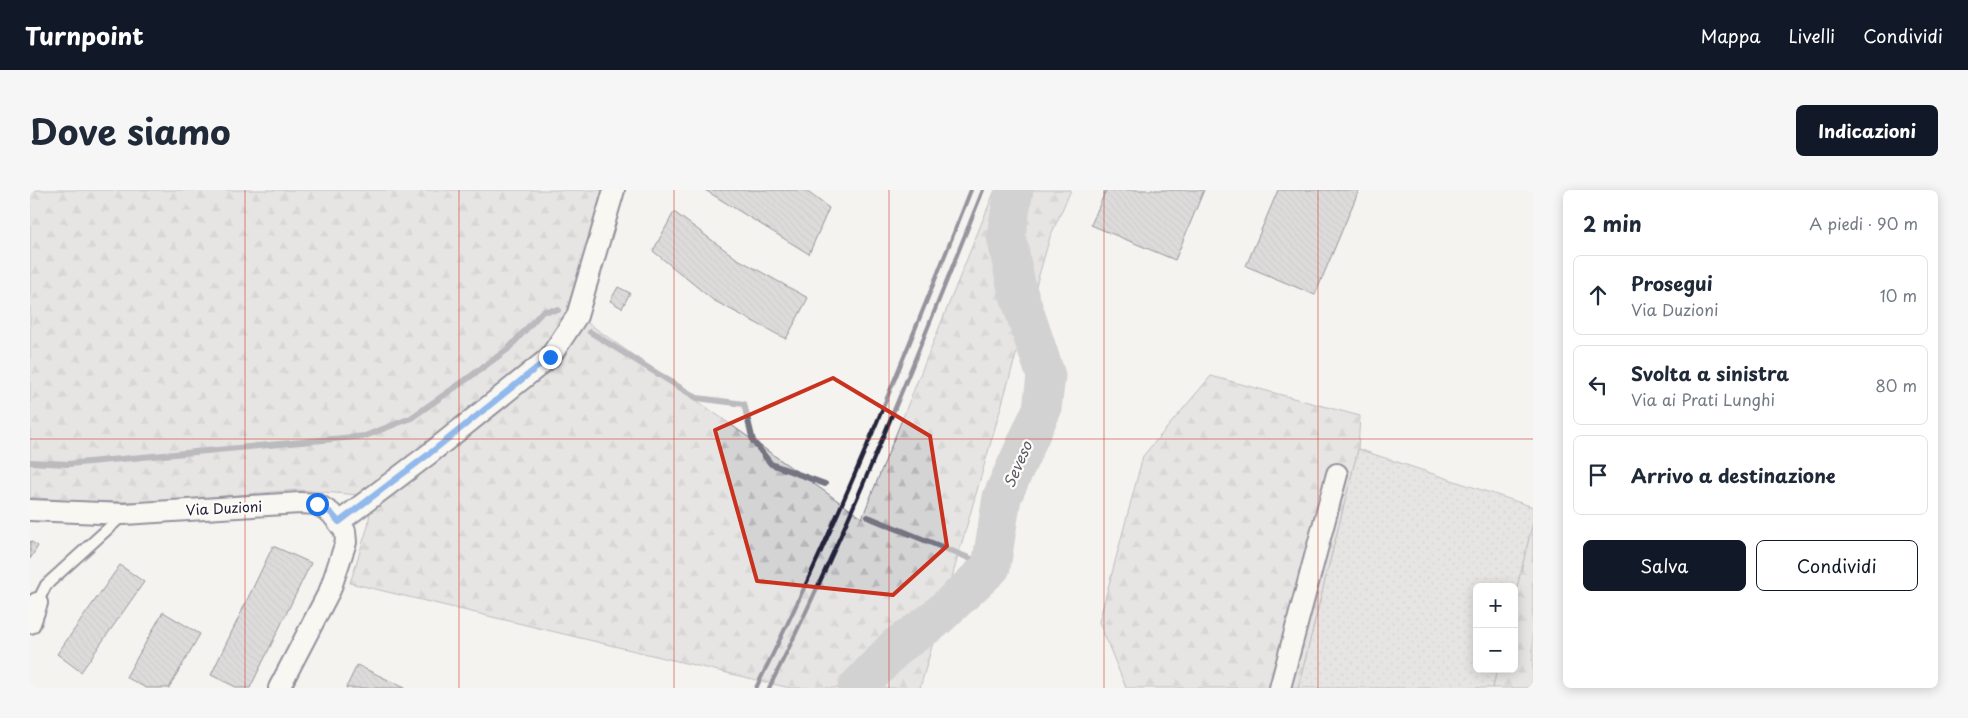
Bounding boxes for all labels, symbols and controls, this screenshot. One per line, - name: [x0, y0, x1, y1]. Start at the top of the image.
- text: Turnpoint: [25, 17, 144, 53]
- text: Mappa: [1701, 22, 1761, 49]
- text: Livelli: [1789, 22, 1835, 49]
- text: Condividi: [1863, 22, 1943, 49]
- text: Dove siamo: [30, 104, 231, 157]
- button: Indicazioni: [1796, 105, 1938, 156]
- text: 2 min: [1583, 207, 1642, 239]
- text: A piedi · 90 m: [1809, 211, 1918, 235]
- text: Prosegui: [1631, 269, 1713, 297]
- icon: ahead: [1584, 281, 1612, 309]
- text: 10 m: [1880, 283, 1917, 307]
- text: Via Duzioni: [1631, 297, 1718, 321]
- route end: [539, 346, 562, 369]
- text: Svolta a sinistra: [1631, 359, 1789, 387]
- icon: left: [1584, 371, 1612, 399]
- text: 80 m: [1875, 373, 1917, 397]
- text: Via ai Prati Lunghi: [1631, 387, 1775, 411]
- water label: Seveso: [997, 437, 1038, 491]
- icon: arrive: [1584, 461, 1612, 489]
- text: Arrivo a destinazione: [1631, 461, 1836, 489]
- route start: [306, 493, 329, 516]
- street label: Via Duzioni: [185, 496, 263, 520]
- button: Salva: [1583, 540, 1746, 591]
- button: Condividi: [1756, 540, 1918, 591]
- map controls: [1473, 583, 1518, 673]
- button: +: [1473, 583, 1518, 628]
- button: −: [1473, 628, 1518, 673]

